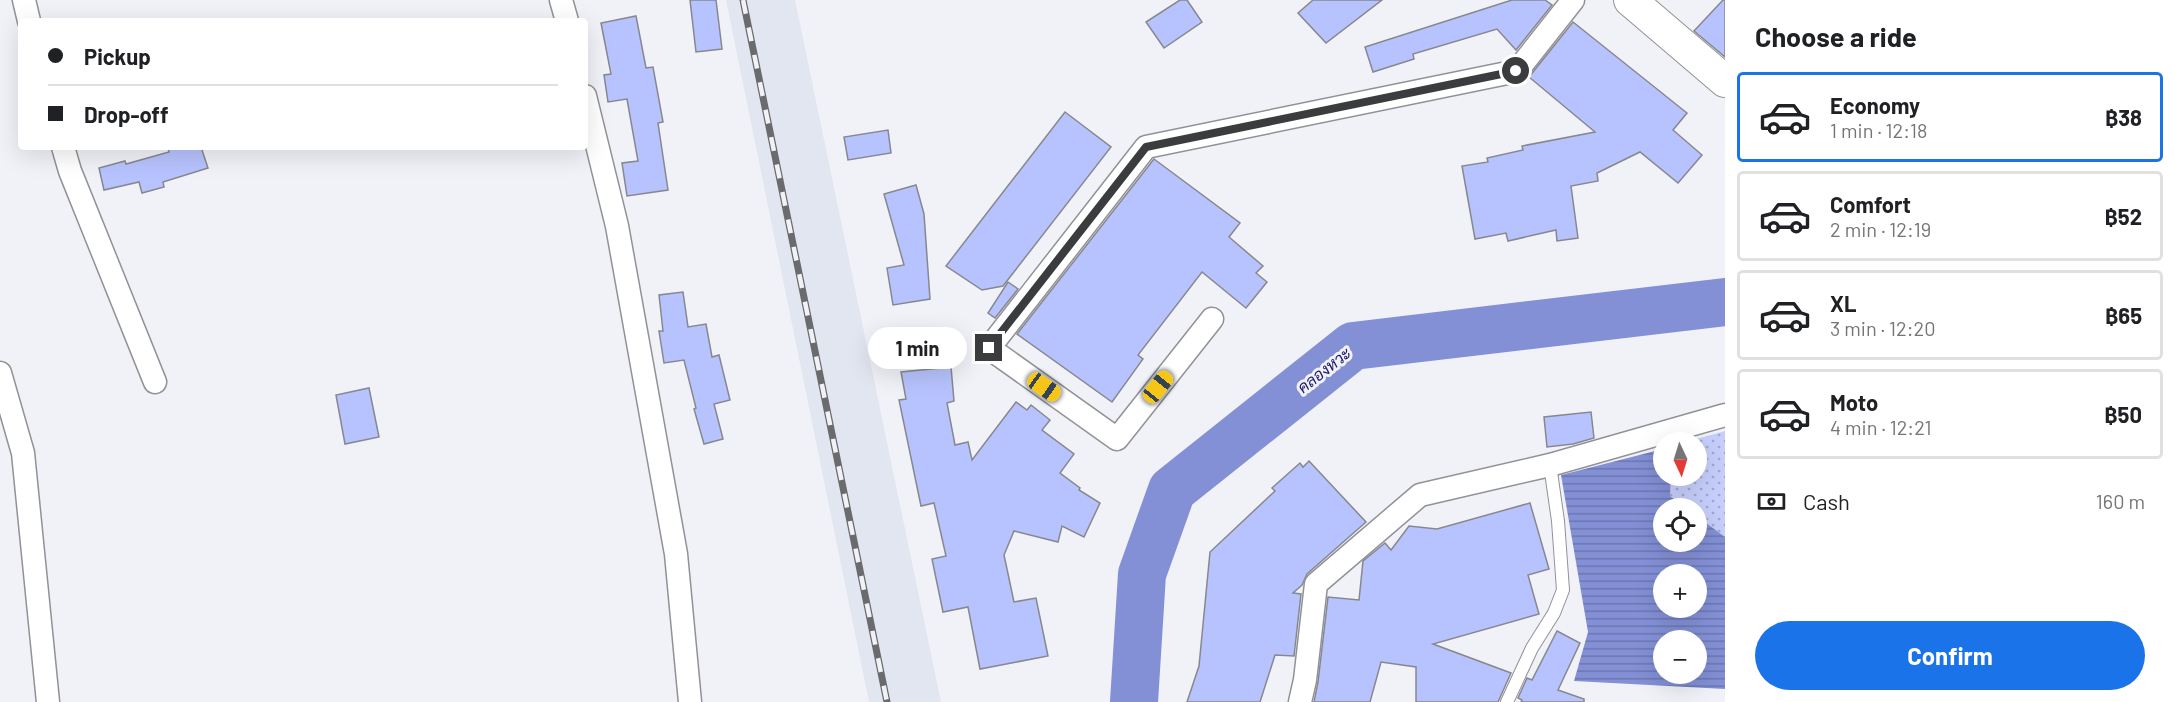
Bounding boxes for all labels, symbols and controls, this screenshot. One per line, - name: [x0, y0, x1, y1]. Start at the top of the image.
- text: Choose a ride: [1755, 20, 1917, 52]
- text: Pickup: [84, 43, 151, 69]
- route start: [1502, 57, 1529, 84]
- icon: car: [1758, 90, 1812, 144]
- text: Economy: [1830, 92, 1920, 118]
- text: Drop-off: [84, 101, 168, 127]
- text: ฿38: [2105, 104, 2142, 130]
- text: 1 min · 12:18: [1830, 118, 1928, 142]
- icon: car: [1758, 189, 1812, 243]
- text: Comfort: [1830, 191, 1911, 217]
- text: ฿52: [2105, 203, 2142, 229]
- text: 2 min · 12:19: [1830, 217, 1931, 241]
- icon: car: [1758, 288, 1812, 342]
- text: XL: [1830, 290, 1856, 316]
- text: ฿65: [2105, 302, 2142, 328]
- text: 3 min · 12:20: [1830, 316, 1935, 340]
- callout: 1 min: [869, 327, 968, 369]
- route end: [975, 334, 1002, 361]
- text: 1 min: [896, 336, 939, 360]
- water label: คลองหวะ: [1293, 343, 1355, 396]
- car: [1140, 367, 1176, 407]
- car: [1024, 369, 1064, 405]
- icon: car: [1758, 387, 1812, 441]
- text: Moto: [1830, 389, 1878, 415]
- text: ฿50: [2104, 401, 2142, 427]
- text: 4 min · 12:21: [1830, 415, 1932, 439]
- north arrow: [1653, 432, 1707, 486]
- map controls: [1653, 432, 1707, 684]
- icon: cash: [1755, 485, 1788, 518]
- text: Cash: [1803, 488, 1850, 514]
- text: 160 m: [2096, 489, 2145, 513]
- button: locate: [1653, 498, 1707, 552]
- button: +: [1653, 564, 1707, 618]
- button: Confirm: [1755, 621, 2145, 690]
- button: −: [1653, 630, 1707, 684]

